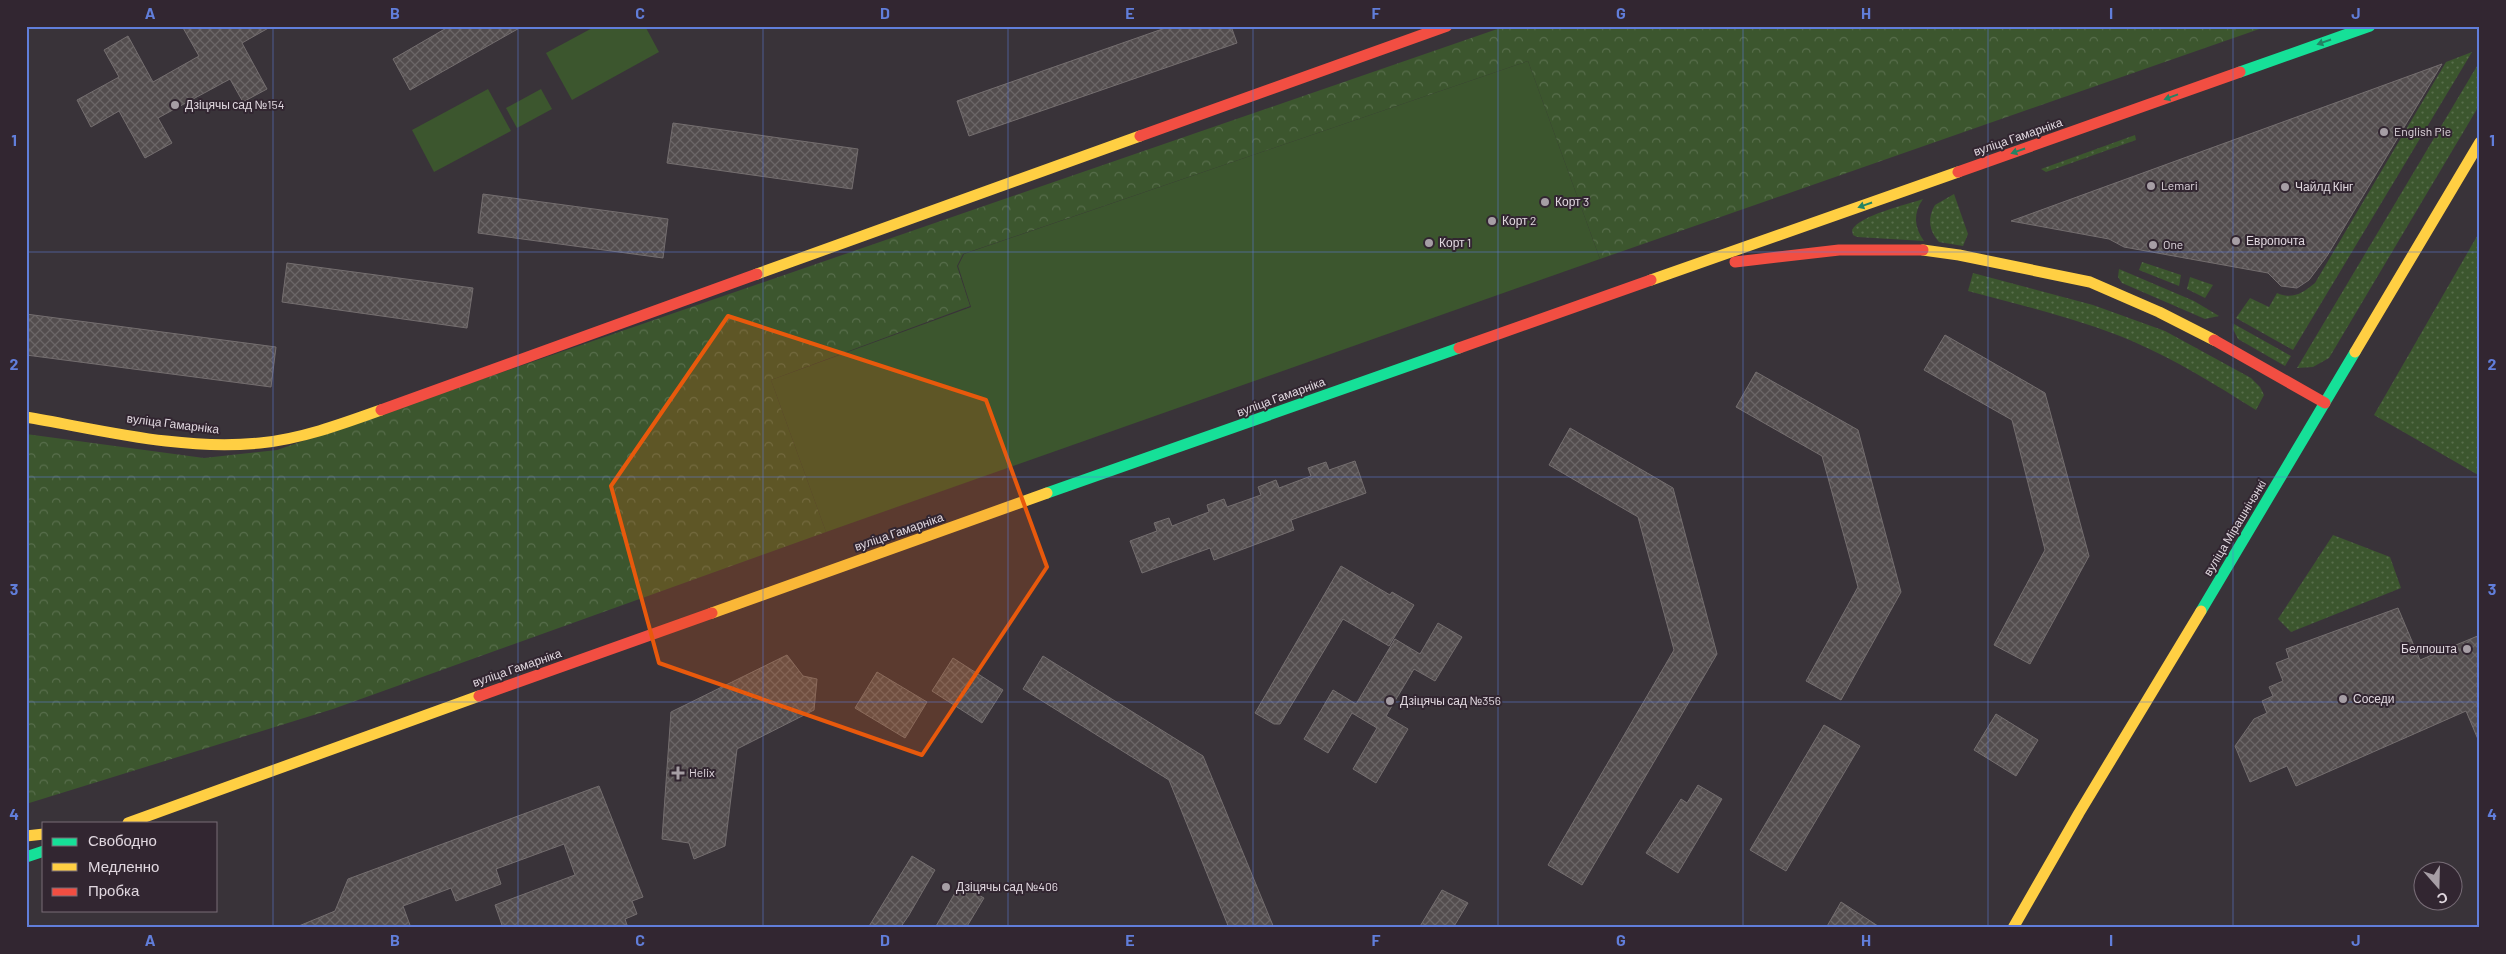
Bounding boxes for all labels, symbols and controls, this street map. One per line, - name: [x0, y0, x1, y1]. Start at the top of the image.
- text: A: [145, 3, 156, 22]
- text: B: [390, 3, 400, 22]
- text: C: [635, 3, 645, 22]
- text: D: [880, 3, 890, 22]
- text: E: [1125, 3, 1135, 22]
- text: F: [1372, 3, 1381, 22]
- text: G: [1616, 3, 1626, 22]
- text: H: [1861, 3, 1871, 22]
- text: I: [2109, 3, 2113, 22]
- text: J: [2351, 3, 2361, 22]
- one-way arrow: [2317, 39, 2332, 46]
- one-way arrow: [2163, 93, 2178, 101]
- place label: Дзіцячы сад №154: [185, 97, 284, 112]
- marker: Дзіцячы сад №154: [169, 99, 181, 111]
- street label: вуліца Гамарніка: [1971, 114, 2065, 159]
- place label: English Pie: [2394, 124, 2451, 138]
- marker: English Pie: [2378, 126, 2390, 138]
- text: 1: [11, 130, 17, 149]
- text: 1: [2489, 130, 2495, 149]
- one-way arrow: [2010, 148, 2025, 156]
- place label: Lemari: [2161, 178, 2198, 192]
- place label: Чайлд Кінг: [2295, 179, 2354, 194]
- marker: Lemari: [2145, 180, 2157, 192]
- marker: Чайлд Кінг: [2279, 181, 2291, 193]
- place label: Корт 3: [1555, 194, 1589, 209]
- marker: Корт 3: [1539, 196, 1551, 208]
- one-way arrow: [1857, 202, 1872, 209]
- place label: Корт 2: [1502, 213, 1536, 228]
- marker: Корт 2: [1486, 215, 1498, 227]
- place label: Европочта: [2246, 233, 2305, 248]
- place label: Корт 1: [1439, 235, 1471, 250]
- marker: Европочта: [2230, 235, 2242, 247]
- marker: Корт 1: [1423, 237, 1435, 249]
- place label: One: [2163, 237, 2183, 251]
- marker: One: [2147, 239, 2159, 251]
- text: 2: [10, 354, 19, 373]
- text: 2: [2488, 354, 2497, 373]
- street label: вуліца Гамарніка: [1235, 373, 1327, 419]
- street label: вуліца Гамарніка: [126, 410, 220, 437]
- street label: вуліца Мірашнічэнкі: [2200, 477, 2269, 578]
- street label: вуліца Гамарніка: [852, 509, 946, 554]
- text: 3: [10, 579, 18, 598]
- text: 3: [2488, 579, 2496, 598]
- place label: Белпошта: [2401, 641, 2457, 655]
- marker: Белпошта: [2461, 643, 2473, 655]
- street label: вуліца Гамарніка: [470, 645, 564, 690]
- place label: Соседи: [2353, 691, 2394, 706]
- place label: Дзіцячы сад №356: [1400, 693, 1501, 708]
- marker: Соседи: [2337, 693, 2349, 705]
- marker: Дзіцячы сад №356: [1384, 695, 1396, 707]
- place label: Helix: [689, 765, 715, 779]
- marker: Helix: [671, 766, 685, 780]
- text: 4: [9, 804, 19, 823]
- text: 4: [2487, 804, 2497, 823]
- legend: [42, 822, 218, 912]
- text: Свободно: [88, 831, 157, 849]
- text: Медленно: [88, 857, 159, 875]
- north arrow: [2414, 862, 2464, 912]
- place label: Дзіцячы сад №406: [956, 879, 1058, 894]
- text: Пробка: [88, 881, 140, 899]
- marker: Дзіцячы сад №406: [940, 881, 952, 893]
- text: С: [2435, 889, 2450, 908]
- text: A: [145, 930, 156, 949]
- text: B: [390, 930, 400, 949]
- text: C: [635, 930, 645, 949]
- text: D: [880, 930, 890, 949]
- text: E: [1125, 930, 1135, 949]
- text: F: [1372, 930, 1381, 949]
- text: G: [1616, 930, 1626, 949]
- text: H: [1861, 930, 1871, 949]
- text: I: [2109, 930, 2113, 949]
- text: J: [2351, 930, 2361, 949]

